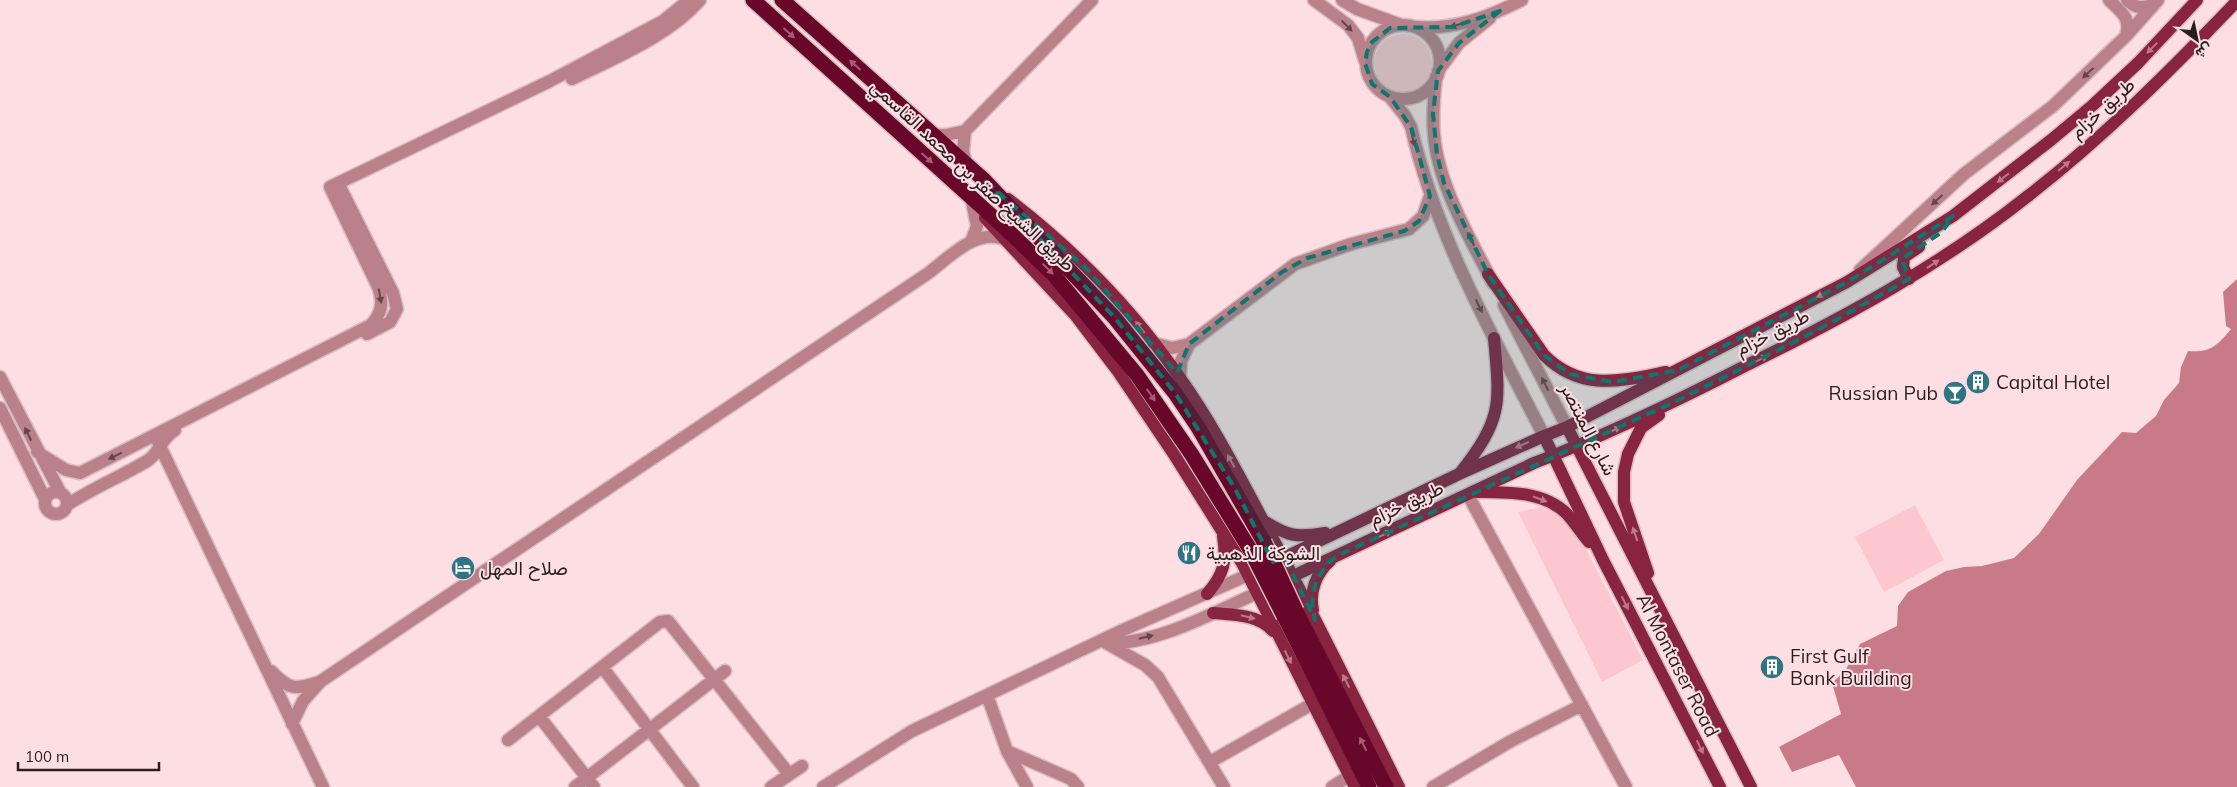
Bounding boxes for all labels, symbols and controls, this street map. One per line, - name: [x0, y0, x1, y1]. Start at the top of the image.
- north arrow: [2172, 15, 2222, 65]
- one-way arrow: [1341, 20, 1353, 32]
- one-way arrow: [1450, 21, 1465, 29]
- one-way arrow: [783, 27, 795, 39]
- text: ش: [2192, 39, 2216, 63]
- one-way arrow: [2146, 42, 2158, 54]
- one-way arrow: [849, 59, 861, 71]
- one-way arrow: [2082, 67, 2094, 79]
- street label: طريق خزام: [2064, 72, 2140, 144]
- street label: طريق الشيخ صقر بن محمد القاسمي: [863, 74, 1080, 279]
- one-way arrow: [1409, 131, 1417, 146]
- one-way arrow: [921, 152, 933, 164]
- one-way arrow: [2057, 161, 2070, 172]
- one-way arrow: [1997, 172, 2010, 183]
- one-way arrow: [1930, 194, 1943, 205]
- one-way arrow: [1467, 232, 1475, 246]
- one-way arrow: [1927, 259, 1940, 268]
- one-way arrow: [1042, 263, 1054, 275]
- one-way arrow: [376, 288, 384, 304]
- one-way arrow: [1816, 290, 1830, 298]
- one-way arrow: [1475, 299, 1483, 313]
- street label: طريق خزام: [1731, 303, 1813, 362]
- one-way arrow: [1135, 320, 1146, 333]
- one-way arrow: [1753, 355, 1768, 363]
- building icon: Capital Hotel: [1965, 369, 1991, 395]
- place label: Capital Hotel: [1996, 370, 2110, 394]
- one-way arrow: [1541, 377, 1549, 391]
- street label: شارع المنتصر: [1554, 378, 1623, 480]
- bar icon: Russian Pub: [1942, 380, 1968, 406]
- place label: Russian Pub: [1828, 381, 1938, 405]
- one-way arrow: [1146, 388, 1156, 402]
- one-way arrow: [1607, 425, 1621, 433]
- one-way arrow: [24, 427, 32, 441]
- one-way arrow: [1515, 442, 1529, 450]
- one-way arrow: [108, 452, 122, 460]
- one-way arrow: [1227, 454, 1235, 468]
- street label: طريق خزام: [1365, 475, 1448, 532]
- one-way arrow: [1533, 495, 1548, 503]
- one-way arrow: [1631, 526, 1639, 541]
- one-way arrow: [1378, 529, 1392, 537]
- restaurant icon: الشوكة الذهبية: [1176, 540, 1202, 566]
- place label: الشوكة الذهبية: [1206, 541, 1320, 565]
- hotel icon: صلاح المهل: [450, 555, 476, 581]
- place label: صلاح المهل: [480, 556, 568, 581]
- street label: Al Montaser Road: [1631, 589, 1725, 741]
- one-way arrow: [1621, 596, 1629, 610]
- one-way arrow: [1241, 613, 1256, 621]
- one-way arrow: [1139, 633, 1154, 641]
- place label: First Gulf Bank Building: [1790, 644, 1912, 690]
- one-way arrow: [1284, 650, 1292, 664]
- building icon: First Gulf Bank Building: [1759, 654, 1785, 680]
- one-way arrow: [1342, 674, 1350, 688]
- one-way arrow: [1359, 736, 1367, 751]
- scale bar: [18, 740, 159, 772]
- one-way arrow: [1697, 740, 1705, 754]
- text: 100 m: [25, 747, 69, 766]

